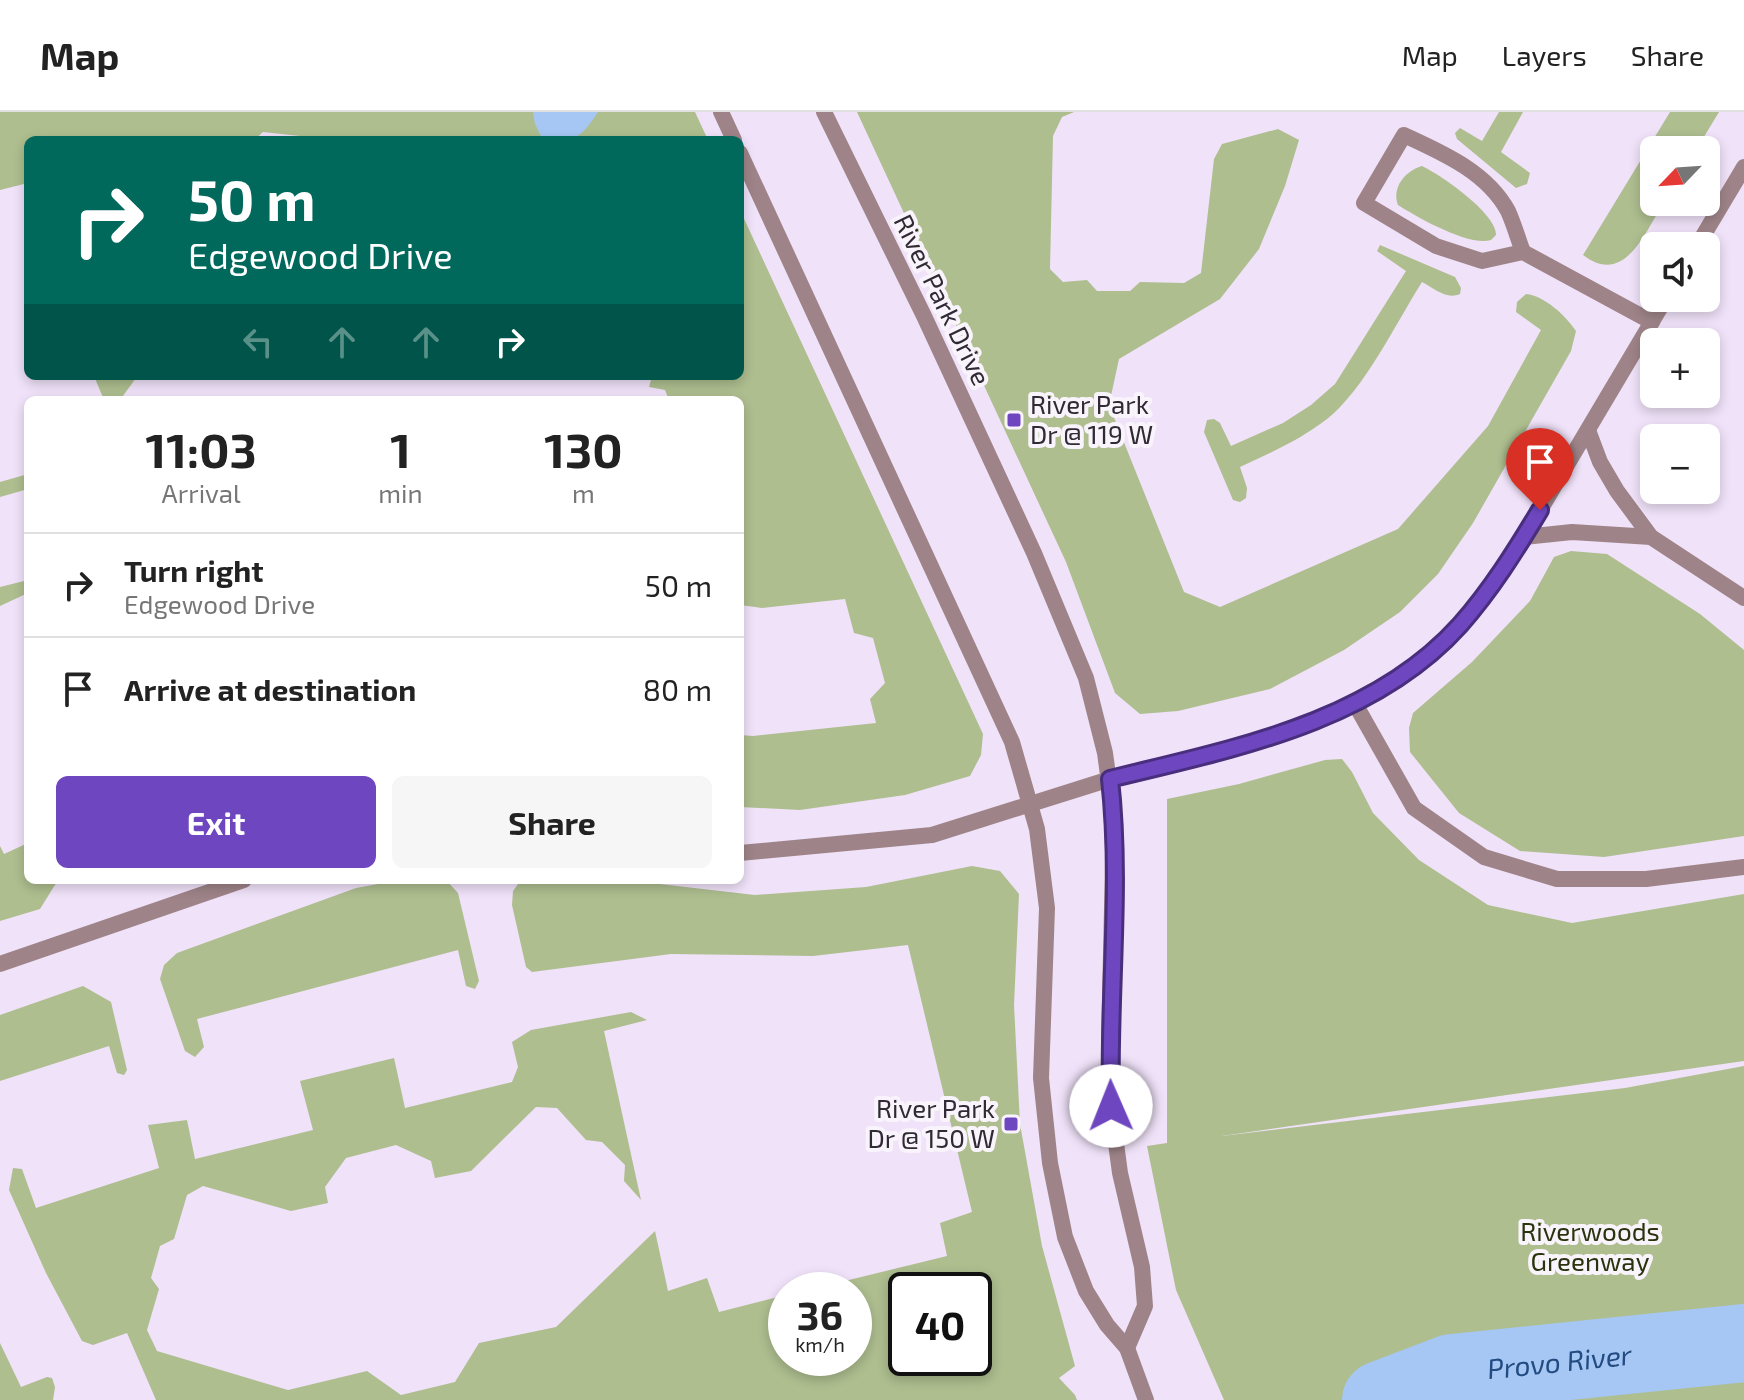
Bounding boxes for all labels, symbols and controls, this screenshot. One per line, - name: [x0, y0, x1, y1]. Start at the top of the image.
- text: Map: [40, 32, 119, 78]
- text: Map: [1402, 38, 1458, 72]
- text: Layers: [1502, 38, 1587, 72]
- text: Share: [1631, 38, 1704, 72]
- north arrow: [1640, 136, 1720, 216]
- map controls: [1640, 136, 1720, 504]
- text: 50 m: [188, 165, 316, 232]
- icon: right: [56, 168, 160, 272]
- street label: River Park Drive: [889, 209, 998, 390]
- button: sound: [1640, 232, 1720, 312]
- text: Edgewood Drive: [188, 233, 453, 276]
- icon: left: [236, 320, 280, 364]
- icon: ahead: [320, 320, 364, 364]
- icon: ahead: [404, 320, 448, 364]
- icon: right: [488, 320, 532, 364]
- button: +: [1640, 328, 1720, 408]
- place label: River Park Dr @ 119 W: [1030, 388, 1153, 449]
- marker: River Park Dr @ 119 W: [1005, 411, 1023, 429]
- text: 11:03: [146, 420, 257, 478]
- text: 1: [390, 420, 411, 478]
- text: 130: [544, 420, 622, 478]
- button: −: [1640, 424, 1720, 504]
- pin: [1506, 428, 1574, 510]
- icon: arrive: [1518, 440, 1562, 484]
- text: Arrival: [162, 477, 241, 508]
- text: min: [378, 477, 423, 508]
- text: m: [572, 477, 595, 508]
- text: Turn right: [124, 552, 264, 588]
- icon: right: [56, 563, 100, 607]
- text: 50 m: [645, 567, 712, 603]
- text: Edgewood Drive: [124, 588, 315, 619]
- icon: arrive: [56, 667, 100, 711]
- text: Arrive at destination: [124, 671, 416, 707]
- text: 80 m: [643, 671, 712, 707]
- button: Exit: [56, 776, 376, 868]
- button: Share: [392, 776, 712, 868]
- position arrow: [1069, 1064, 1153, 1148]
- place label: River Park Dr @ 150 W: [868, 1092, 995, 1153]
- marker: River Park Dr @ 150 W: [1002, 1115, 1020, 1133]
- park label: Riverwoods Greenway: [1520, 1215, 1660, 1276]
- speed limit sign: 40: [888, 1272, 992, 1376]
- text: 36: [797, 1290, 843, 1338]
- text: km/h: [795, 1332, 845, 1356]
- water label: Provo River: [1485, 1337, 1634, 1385]

